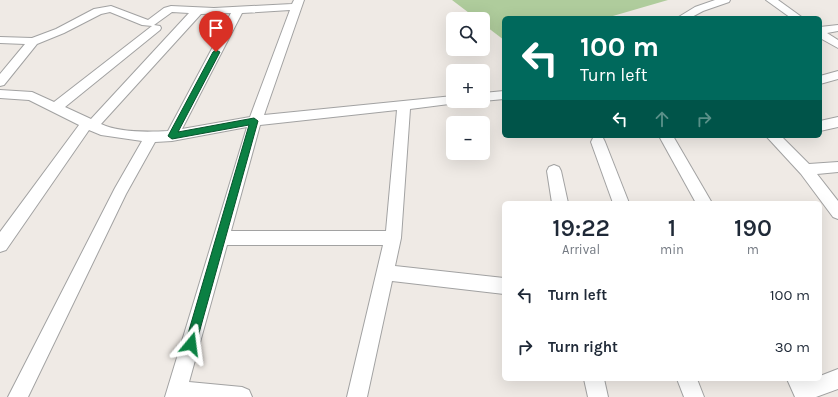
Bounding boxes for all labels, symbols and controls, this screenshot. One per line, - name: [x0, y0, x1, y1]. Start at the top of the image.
- pin: [199, 11, 233, 52]
- map controls: [446, 12, 490, 160]
- button: search: [446, 12, 490, 56]
- icon: arrive: [205, 17, 227, 39]
- text: 100 m: [580, 30, 659, 63]
- icon: left: [514, 32, 566, 84]
- button: +: [446, 64, 490, 108]
- text: Turn left: [580, 64, 648, 86]
- icon: left: [609, 108, 631, 130]
- icon: ahead: [651, 108, 673, 130]
- icon: right: [693, 108, 715, 130]
- button: −: [446, 116, 490, 160]
- text: 19:22: [552, 214, 610, 242]
- text: 1: [668, 214, 676, 242]
- text: 190: [734, 214, 772, 242]
- text: Arrival: [562, 242, 600, 257]
- text: min: [660, 242, 684, 257]
- text: m: [747, 242, 759, 257]
- icon: left: [514, 284, 536, 306]
- text: Turn left: [548, 286, 607, 304]
- text: 100 m: [770, 286, 810, 304]
- position arrow: [170, 323, 212, 365]
- icon: right: [514, 336, 536, 358]
- text: Turn right: [548, 338, 618, 356]
- text: 30 m: [775, 338, 810, 356]

